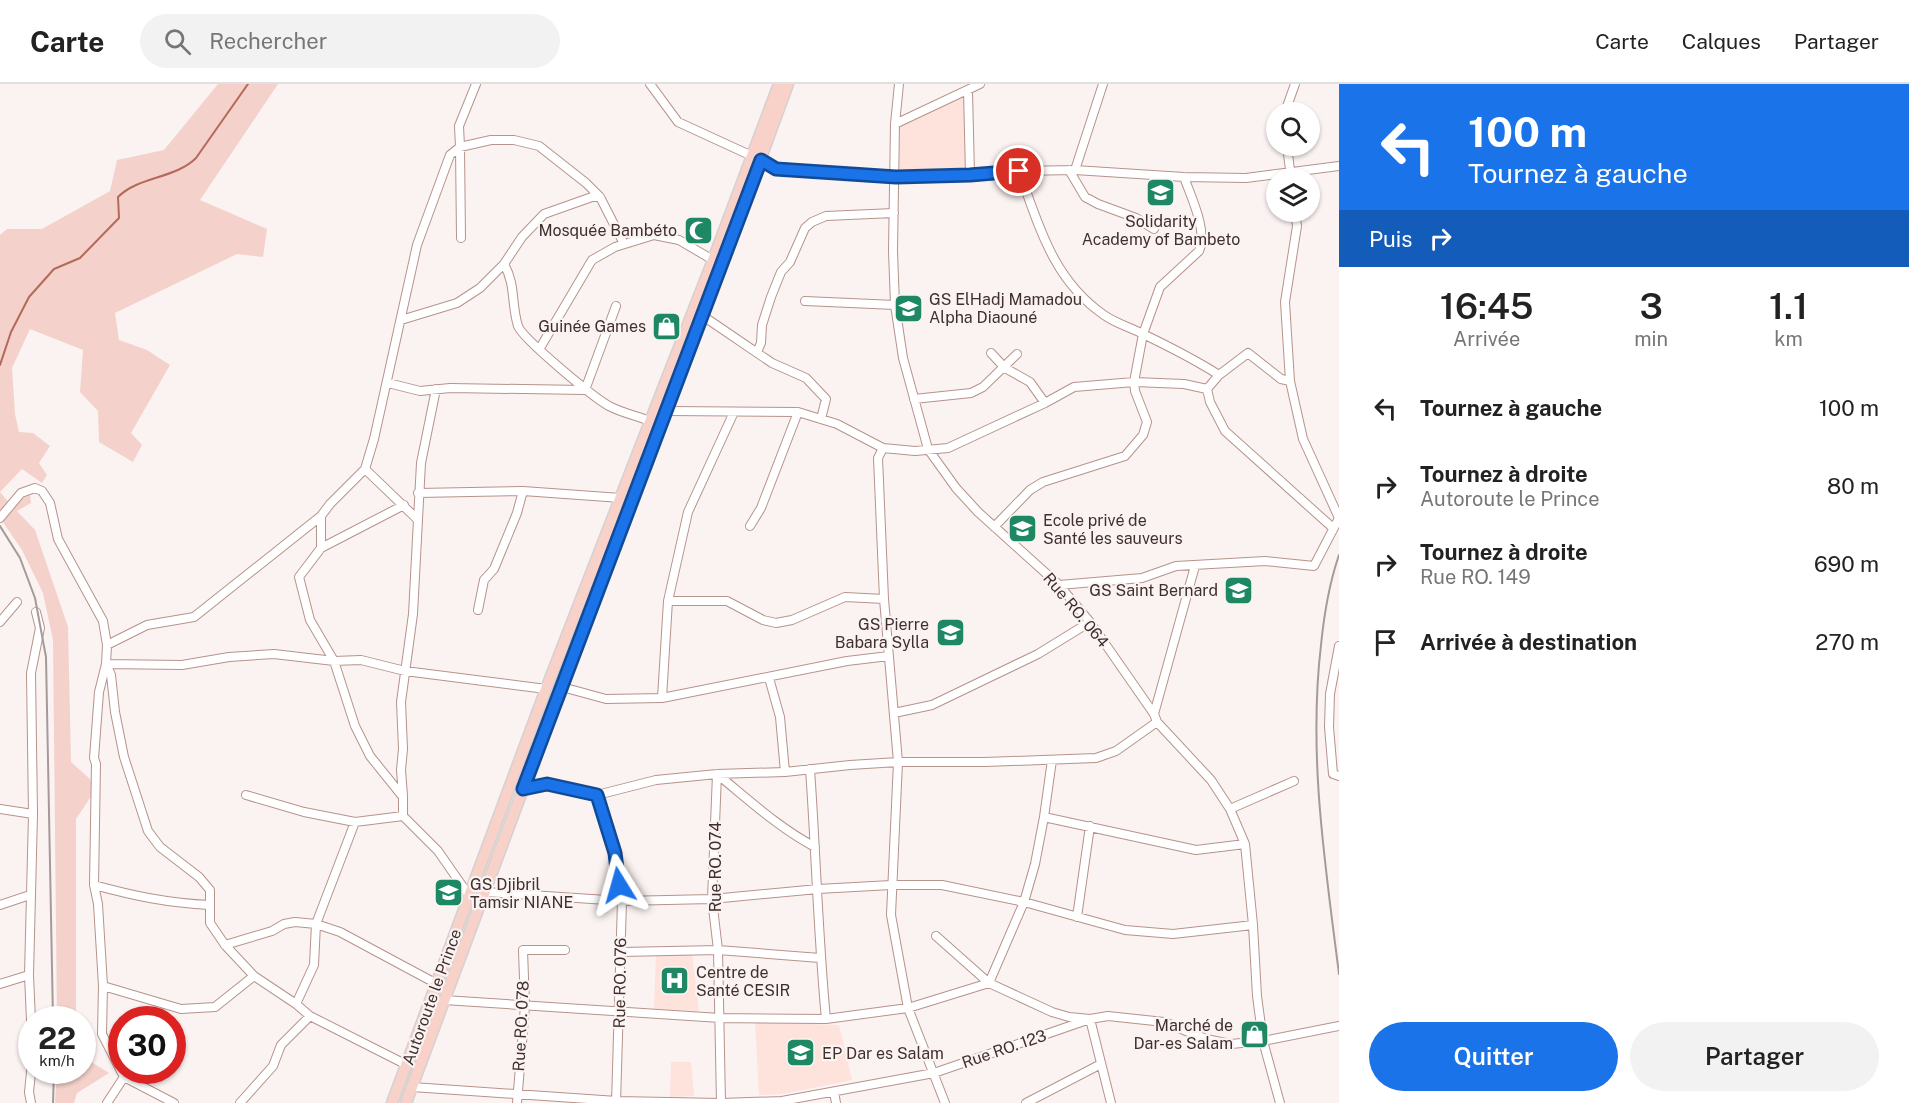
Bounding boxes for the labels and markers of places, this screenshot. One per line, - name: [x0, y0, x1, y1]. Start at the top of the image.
- pin: [993, 145, 1044, 196]
- school or university icon: Solidarity Academy of Bambeto: [1145, 177, 1177, 209]
- place label: Solidarity Academy of Bambeto: [1082, 212, 1240, 249]
- mosque icon: Mosquée Bambéto: [682, 214, 714, 246]
- place label: Mosquée Bambéto: [538, 221, 677, 240]
- place label: GS ElHadj Mamadou Alpha Diaouné: [929, 290, 1082, 327]
- school or university icon: GS ElHadj Mamadou Alpha Diaouné: [892, 292, 924, 324]
- shop icon: Guinée Games: [651, 310, 683, 342]
- place label: Guinée Games: [538, 317, 646, 336]
- place label: Ecole privé de Santé les sauveurs: [1043, 511, 1183, 548]
- school or university icon: Ecole privé de Santé les sauveurs: [1006, 513, 1038, 545]
- school or university icon: GS Saint Bernard: [1223, 574, 1255, 606]
- place label: GS Saint Bernard: [1089, 581, 1218, 600]
- place label: GS Pierre Babara Sylla: [835, 615, 929, 652]
- school or university icon: GS Pierre Babara Sylla: [934, 617, 966, 649]
- place label: GS Djibril Tamsir NIANE: [470, 875, 573, 912]
- school or university icon: GS Djibril Tamsir NIANE: [433, 877, 465, 909]
- place label: Centre de Santé CESIR: [696, 963, 790, 1000]
- hospital icon: Centre de Santé CESIR: [659, 965, 691, 997]
- place label: Marché de Dar-es Salam: [1134, 1016, 1233, 1053]
- shop icon: Marché de Dar-es Salam: [1238, 1018, 1270, 1050]
- school or university icon: EP Dar es Salam: [785, 1037, 817, 1069]
- place label: EP Dar es Salam: [822, 1044, 944, 1063]

